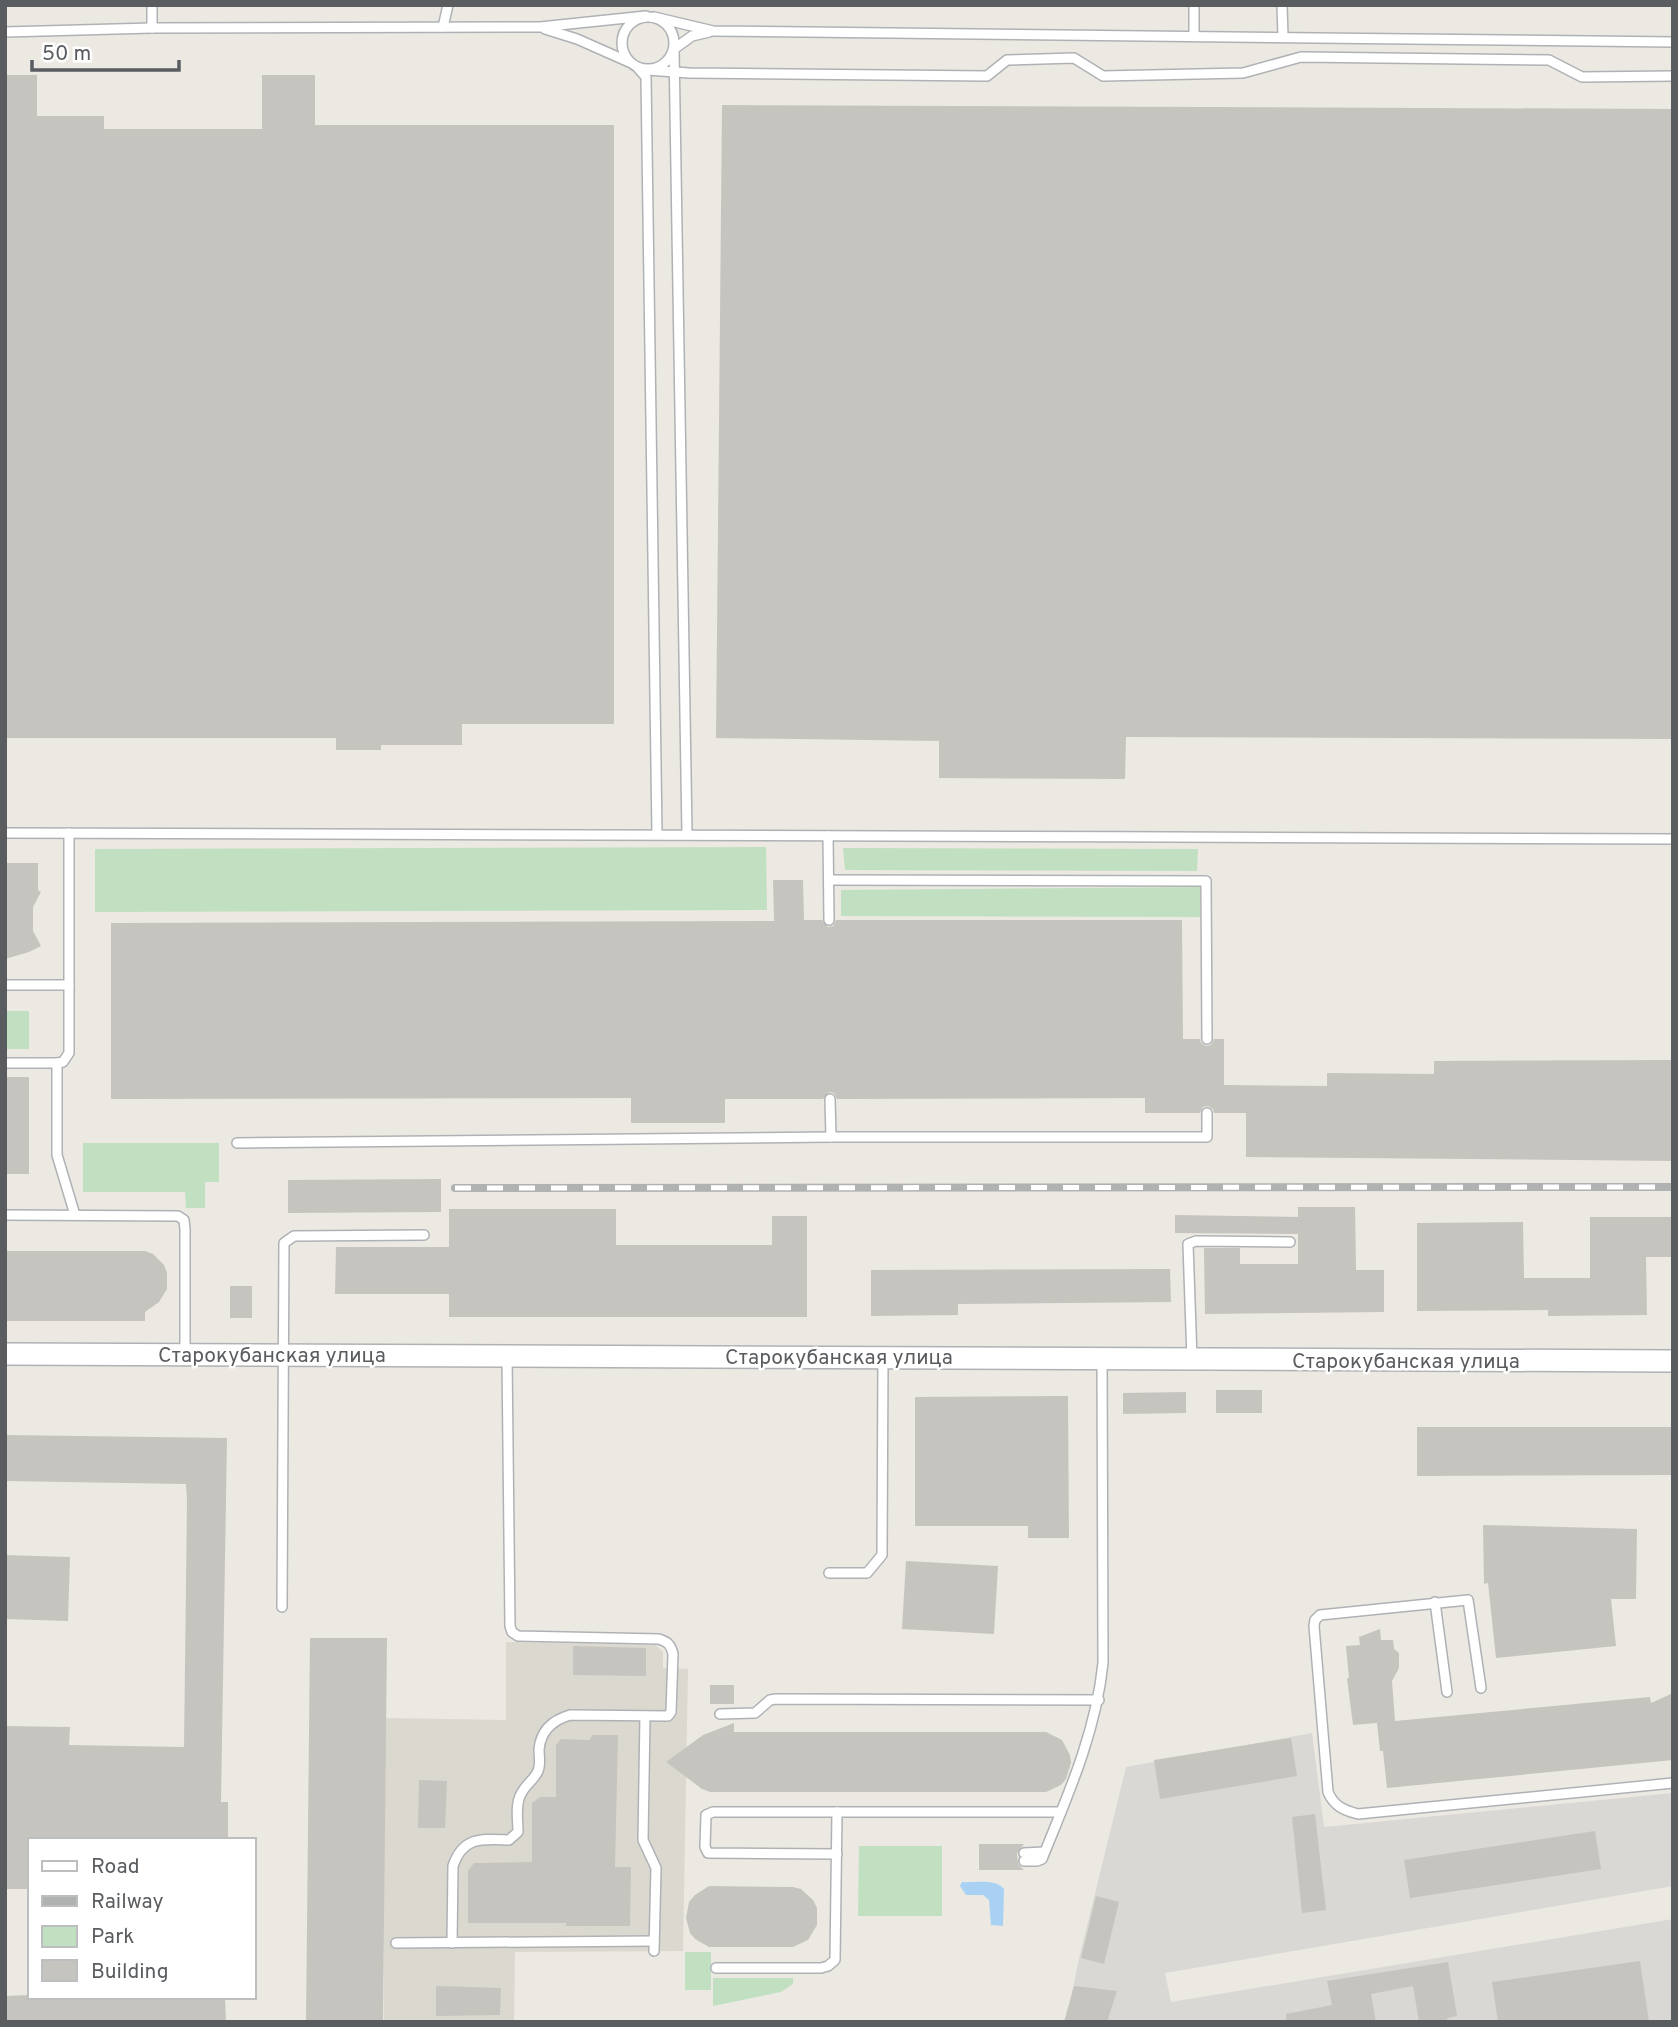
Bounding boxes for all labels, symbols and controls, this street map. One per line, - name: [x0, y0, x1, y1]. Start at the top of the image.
- scale bar: [32, 28, 178, 72]
- text: 50 m: [42, 41, 91, 68]
- street label: Старокубанская улица: [158, 1343, 386, 1370]
- street label: Старокубанская улица: [725, 1345, 953, 1372]
- street label: Старокубанская улица: [1292, 1349, 1520, 1376]
- legend: [28, 1838, 256, 1999]
- text: Road: [91, 1854, 140, 1881]
- text: Railway: [91, 1889, 164, 1916]
- text: Park: [91, 1924, 134, 1951]
- text: Building: [91, 1959, 169, 1986]

